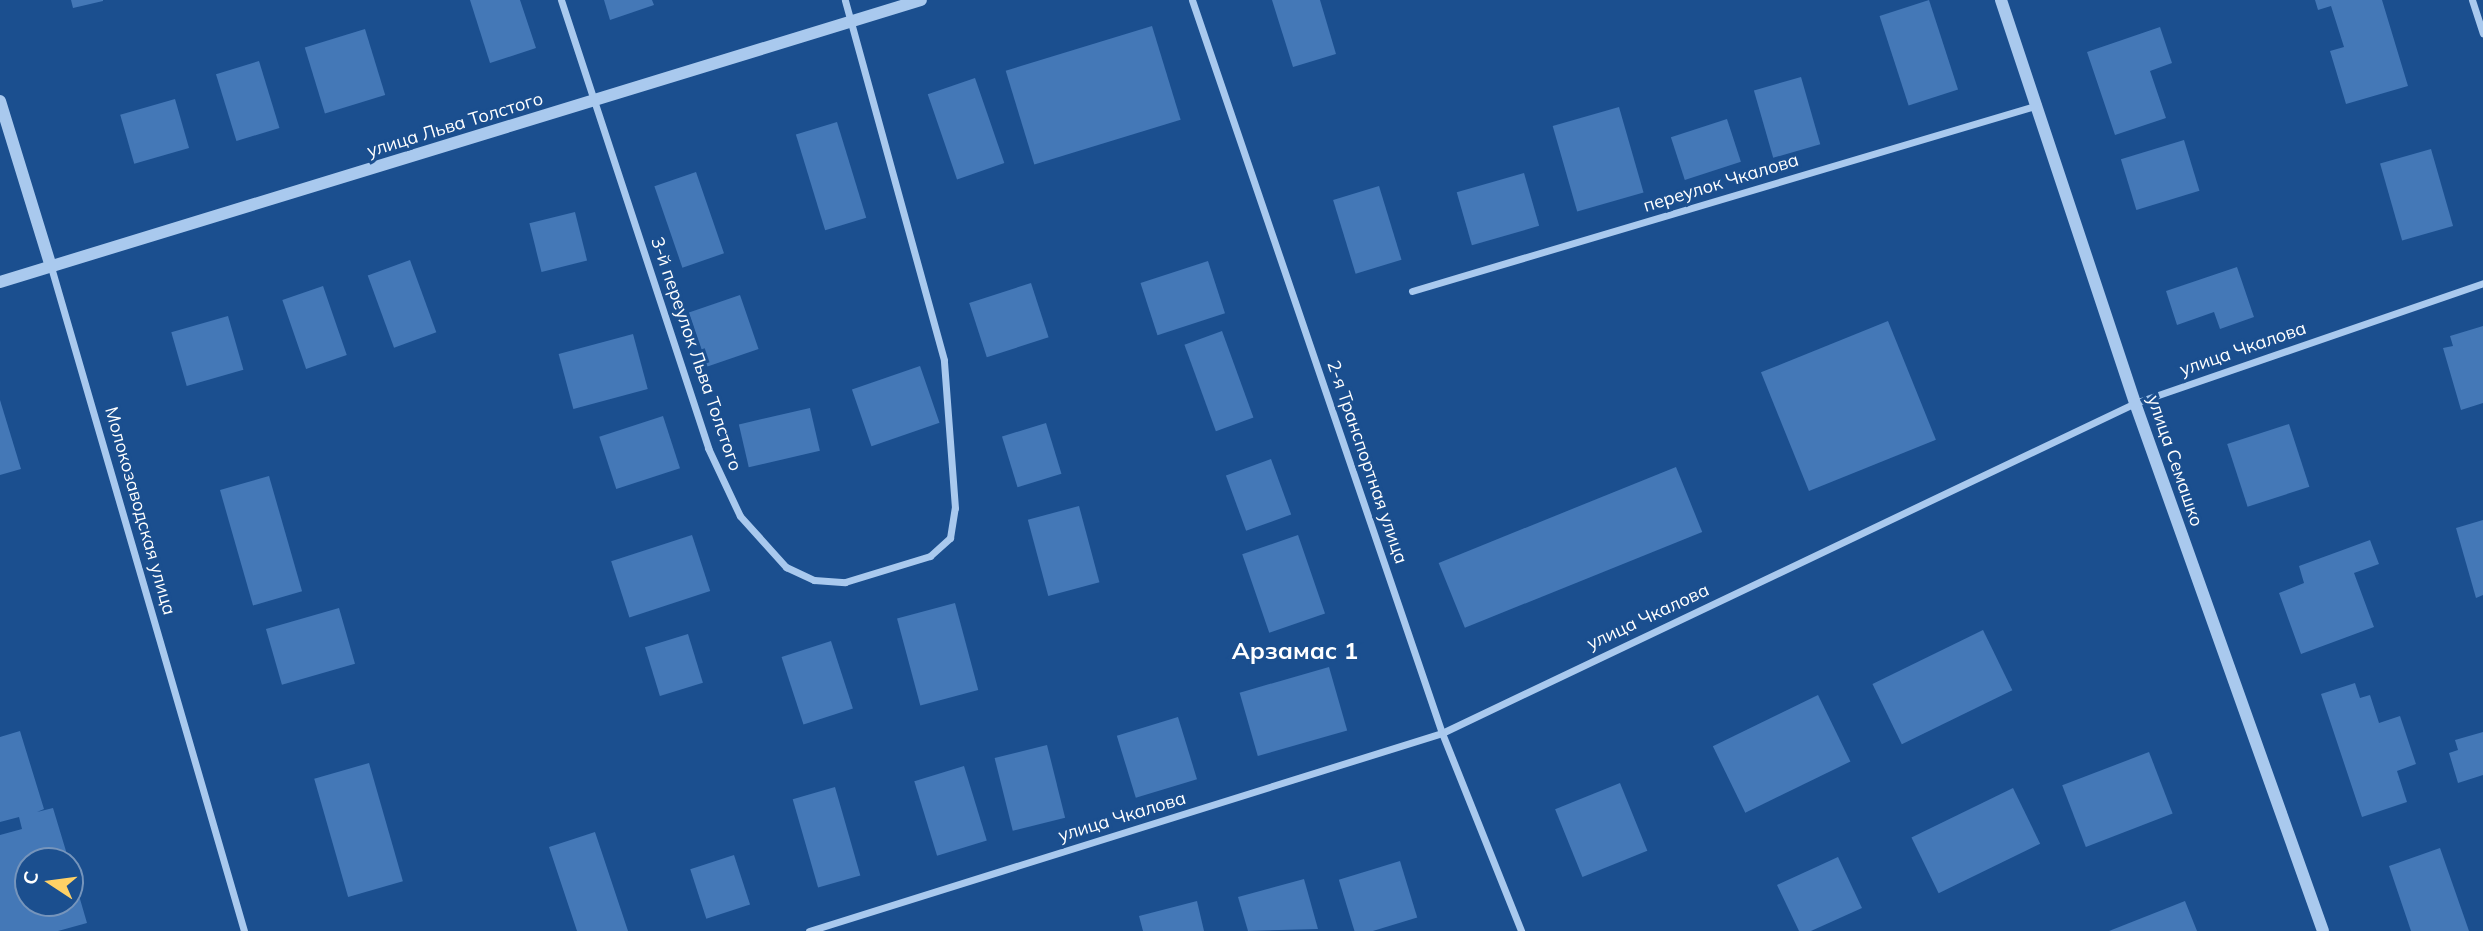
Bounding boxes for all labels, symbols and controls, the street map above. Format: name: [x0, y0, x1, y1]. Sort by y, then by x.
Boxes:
street label: улица Льва Толстого: [364, 88, 546, 162]
street label: переулок Чкалова: [1641, 149, 1801, 217]
street label: 3-й переулок Льва Толстого: [646, 234, 746, 474]
street label: улица Чкалова: [2177, 317, 2309, 381]
street label: 2-я Транспортная улица: [1322, 358, 1412, 566]
street label: улица Семашко: [2142, 393, 2208, 529]
street label: Молокозаводская улица: [100, 405, 180, 617]
street label: улица Чкалова: [1583, 579, 1713, 655]
district label: Арзамас 1: [1232, 637, 1358, 665]
street label: улица Чкалова: [1056, 787, 1188, 847]
north arrow: [14, 847, 84, 917]
text: С: [17, 869, 44, 887]

